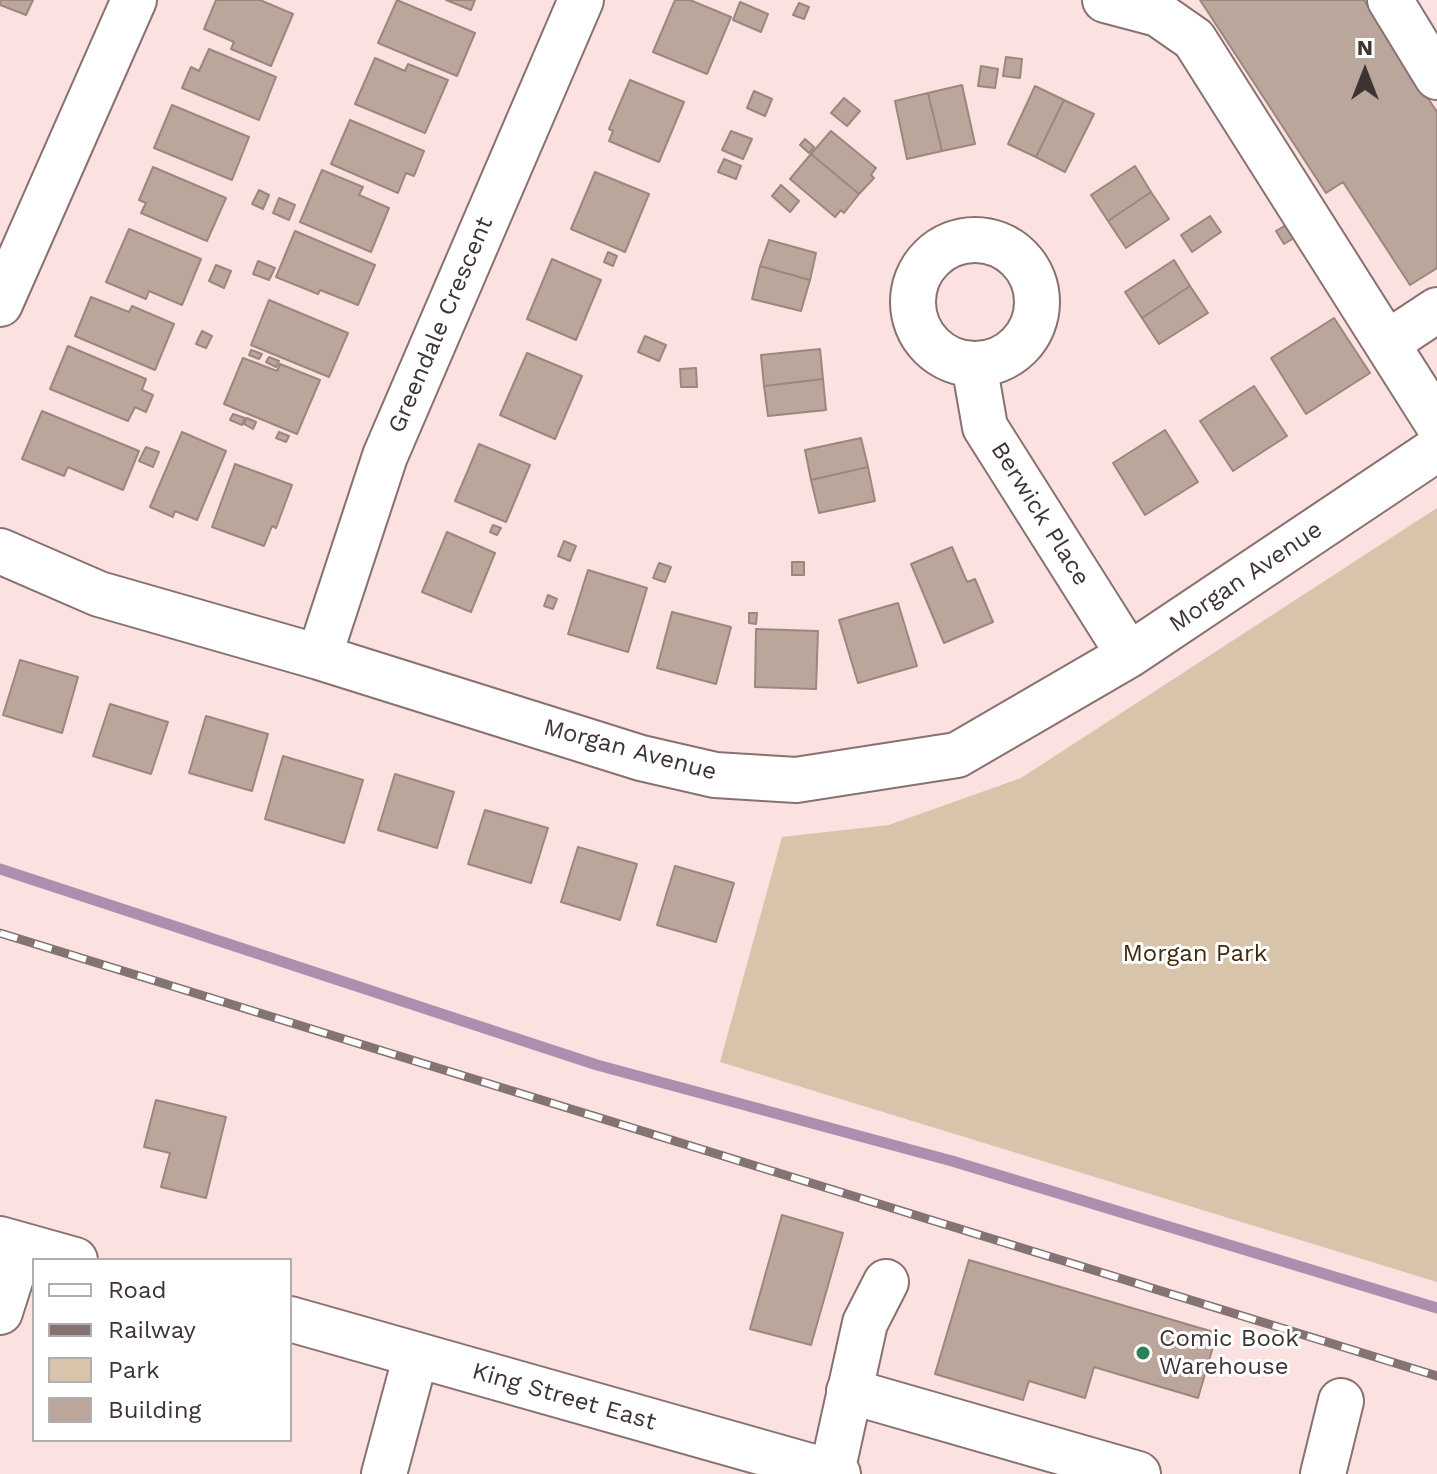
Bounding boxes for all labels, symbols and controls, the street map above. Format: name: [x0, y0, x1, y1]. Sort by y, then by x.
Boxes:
north arrow: [1325, 32, 1405, 112]
text: N: [1357, 35, 1373, 60]
street label: Greendale Crescent: [382, 213, 500, 437]
street label: Berwick Place: [984, 437, 1096, 591]
street label: Morgan Avenue: [1164, 515, 1328, 639]
street label: Morgan Avenue: [540, 713, 720, 787]
park label: Morgan Park: [1123, 940, 1267, 968]
legend: [32, 1258, 292, 1442]
text: Road: [108, 1276, 167, 1304]
text: Railway: [108, 1316, 196, 1344]
place label: Comic Book Warehouse: [1159, 1325, 1299, 1381]
marker: Comic Book Warehouse: [1134, 1344, 1152, 1362]
text: Park: [108, 1356, 160, 1384]
street label: King Street East: [469, 1357, 659, 1437]
text: Building: [108, 1396, 201, 1424]

